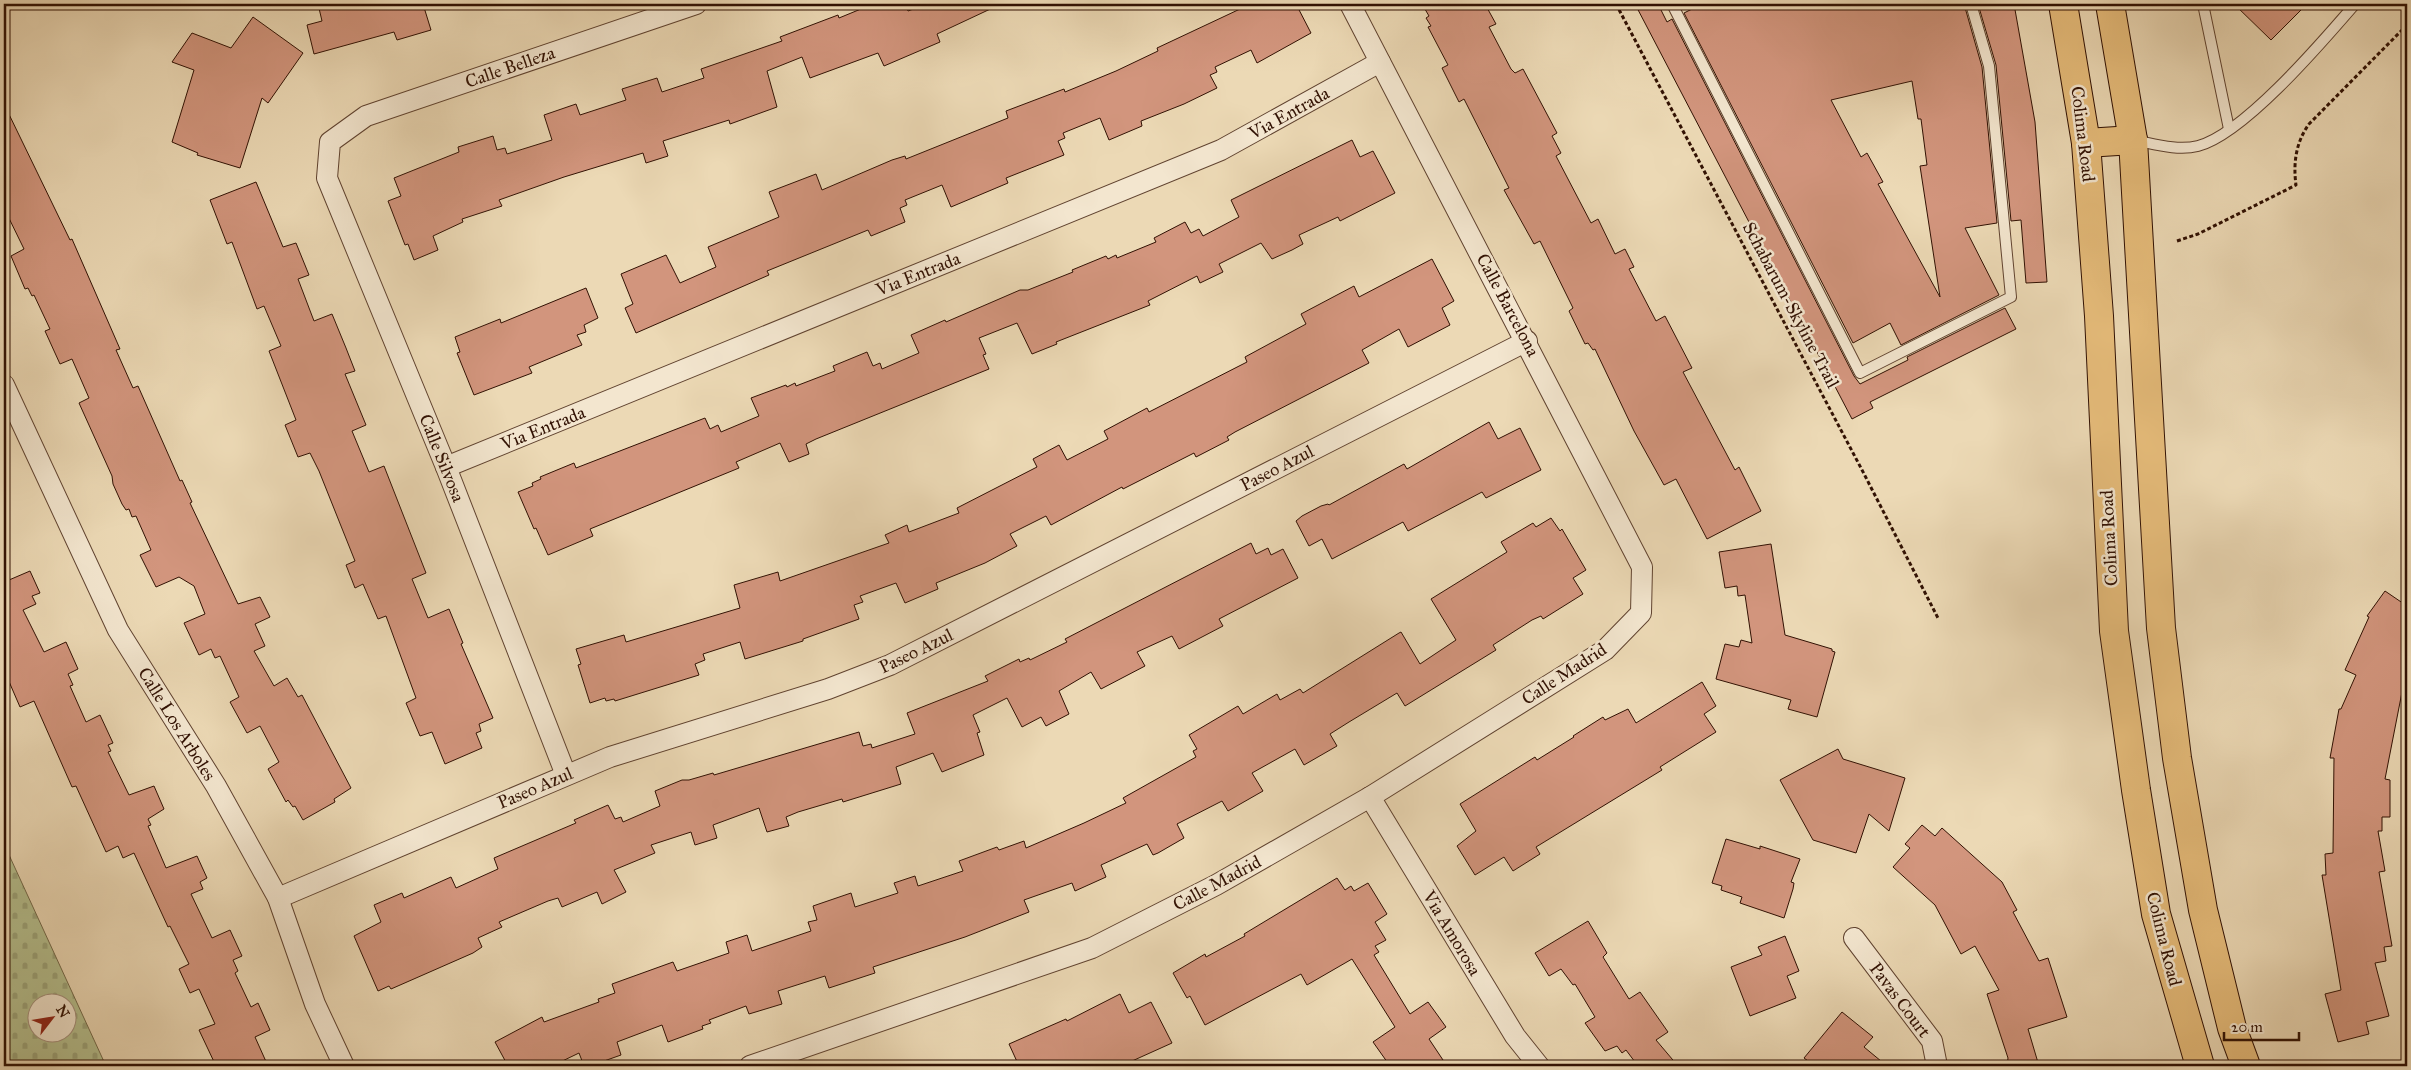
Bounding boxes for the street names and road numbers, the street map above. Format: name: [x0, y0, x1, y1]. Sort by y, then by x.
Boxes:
street label: Calle Belleza: [462, 41, 558, 93]
street label: Via Entrada: [1244, 82, 1334, 145]
street label: Colima Road: [2066, 85, 2100, 183]
street label: Schabarum-Skyline Trail: [1738, 218, 1844, 392]
street label: Via Entrada: [872, 247, 964, 301]
street label: Calle Barcelona: [1472, 250, 1545, 361]
street label: Via Entrada: [497, 401, 589, 455]
street label: Calle Silvosa: [414, 411, 470, 505]
street label: Paseo Azul: [1237, 440, 1318, 496]
street label: Colima Road: [2095, 489, 2123, 587]
street label: Paseo Azul: [875, 624, 957, 678]
street label: Calle Madrid: [1517, 638, 1611, 710]
street label: Calle Los Arboles: [133, 663, 221, 785]
street label: Paseo Azul: [494, 762, 576, 814]
street label: Calle Madrid: [1169, 851, 1265, 915]
street label: Via Amorosa: [1418, 886, 1486, 980]
street label: Colima Road: [2142, 890, 2186, 988]
street label: Pavas Court: [1865, 958, 1936, 1042]

